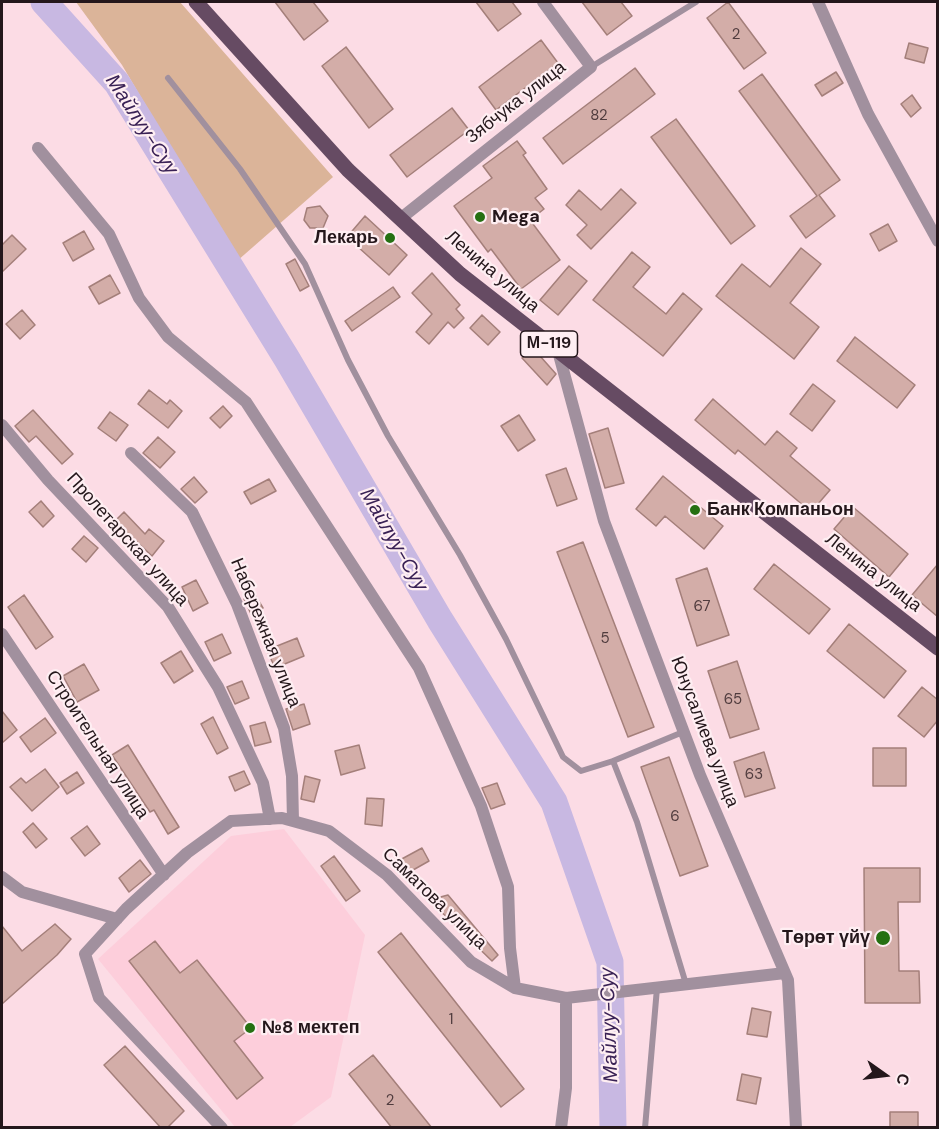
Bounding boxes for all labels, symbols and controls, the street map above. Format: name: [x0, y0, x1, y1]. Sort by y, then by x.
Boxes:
house number: 2: [732, 26, 740, 44]
street label: Зябчука улица: [462, 57, 570, 149]
water label: Майлуу-Суу: [100, 70, 182, 180]
house number: 82: [590, 107, 608, 125]
place label: Mega: [492, 206, 540, 228]
marker: Mega: [473, 210, 487, 224]
street label: Ленина улица: [441, 226, 543, 318]
place label: Лекарь: [314, 227, 378, 249]
marker: Лекарь: [383, 231, 397, 245]
road number: М-119: [520, 331, 578, 357]
street label: Пролетарская улица: [61, 469, 193, 611]
water label: Майлуу-Суу: [354, 484, 432, 596]
place label: Банк Компаньон: [707, 499, 854, 521]
marker: Банк Компаньон: [688, 503, 702, 517]
street label: Ленина улица: [821, 529, 925, 617]
street label: Набережная улица: [225, 555, 305, 711]
house number: 67: [693, 598, 711, 616]
house number: 5: [600, 630, 610, 648]
street label: Юнусалиева улица: [665, 653, 743, 811]
street label: Строительная улица: [41, 667, 153, 823]
house number: 65: [724, 691, 742, 709]
house number: 63: [745, 766, 763, 784]
house number: 6: [670, 808, 680, 826]
street label: Саматова улица: [377, 844, 491, 954]
place label: Төрөт үйү: [782, 927, 870, 949]
marker: Төрөт үйү: [874, 929, 892, 947]
water label: Майлуу-Суу: [596, 967, 624, 1083]
house number: 1: [449, 1011, 453, 1029]
place label: №8 мектеп: [262, 1017, 360, 1039]
marker: №8 мектеп: [243, 1021, 257, 1035]
north arrow: [855, 1045, 915, 1105]
text: С: [891, 1071, 915, 1088]
house number: 2: [386, 1092, 394, 1110]

